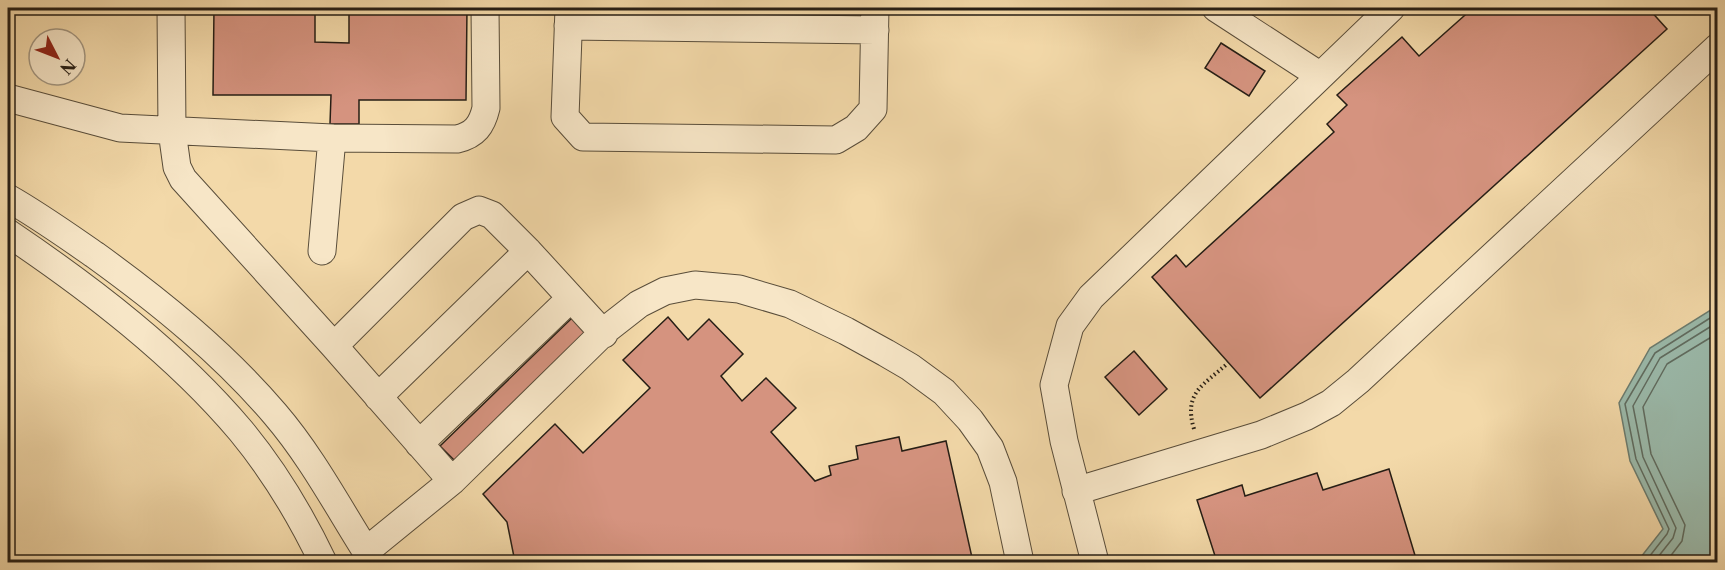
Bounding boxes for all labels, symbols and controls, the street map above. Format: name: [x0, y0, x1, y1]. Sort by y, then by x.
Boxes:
north arrow: [27, 27, 87, 87]
text: N: [56, 55, 80, 79]

